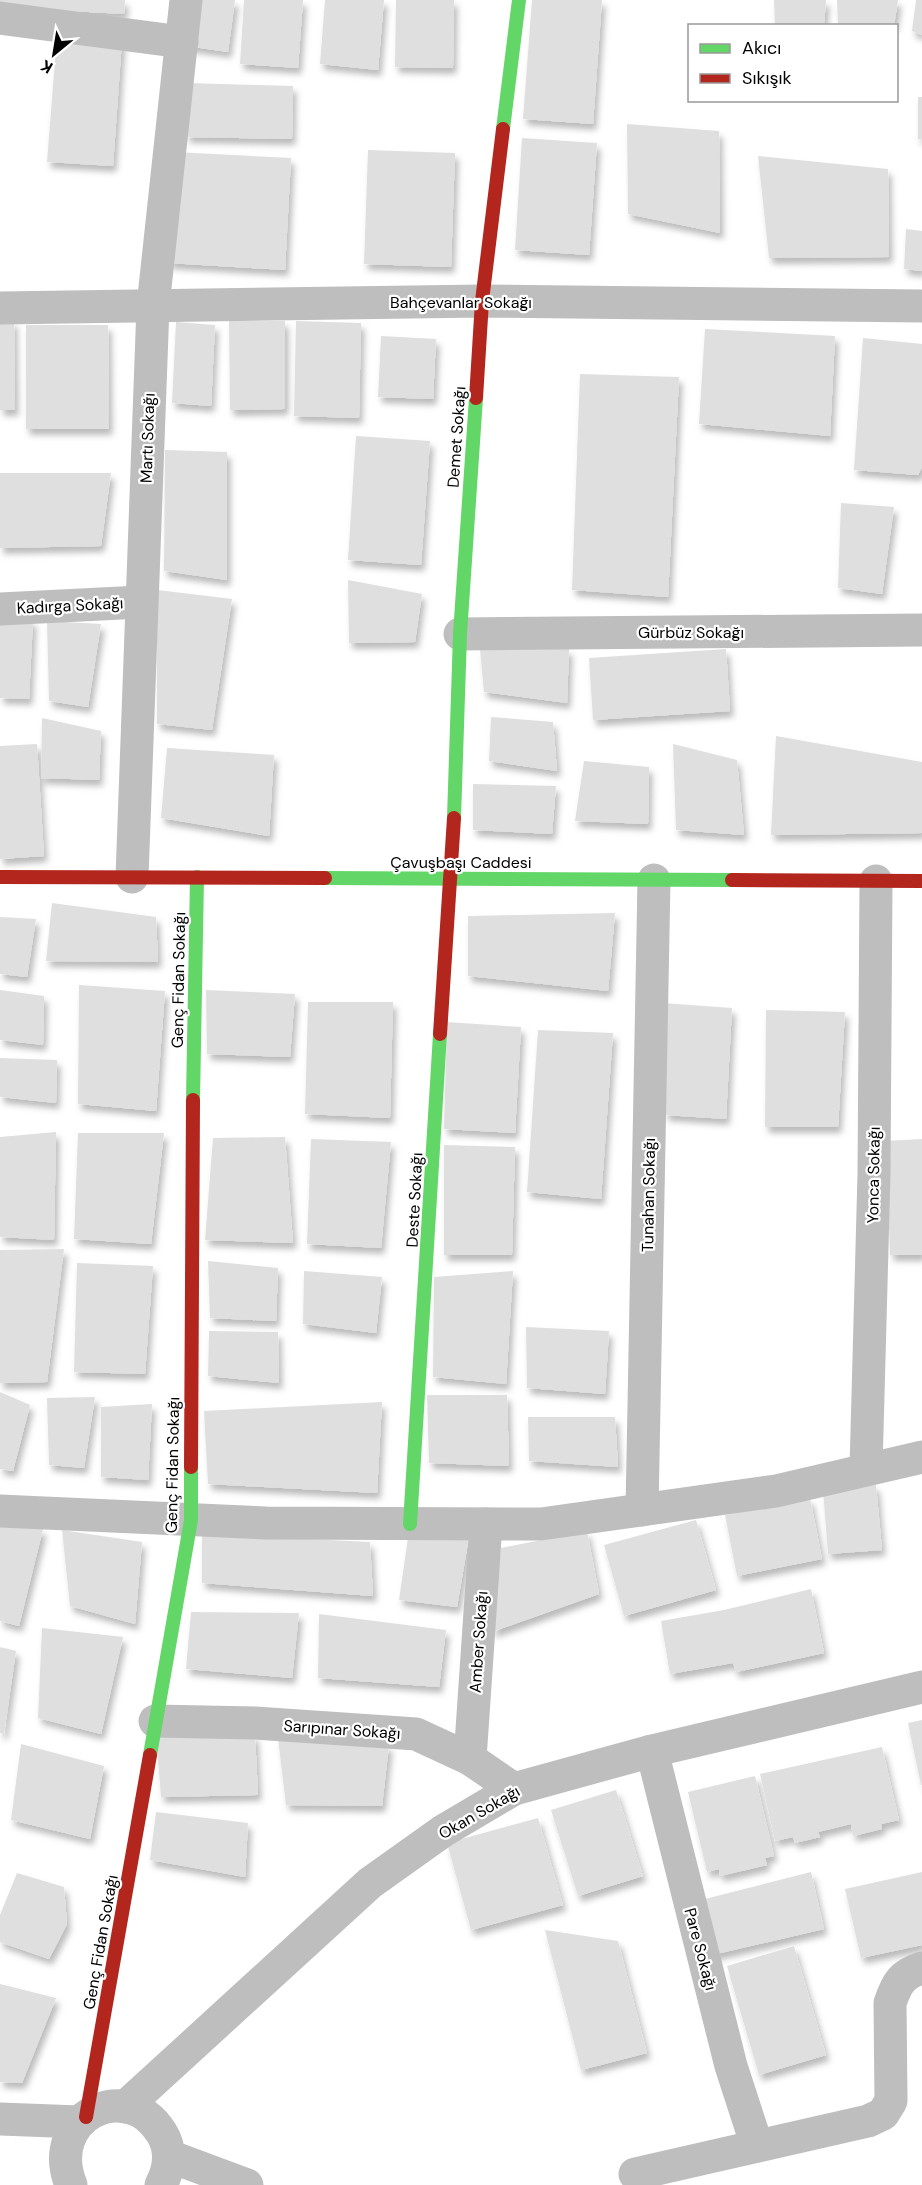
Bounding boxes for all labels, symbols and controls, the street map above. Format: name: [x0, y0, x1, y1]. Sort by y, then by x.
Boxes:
north arrow: [24, 24, 84, 84]
legend: [688, 24, 898, 102]
text: Akıcı: [742, 36, 781, 60]
text: K: [37, 55, 57, 78]
text: Sıkışık: [742, 66, 792, 90]
street label: Bahçevanlar Sokağı: [390, 292, 532, 313]
street label: Demet Sokağı: [442, 386, 471, 488]
street label: Martı Sokağı: [135, 393, 160, 483]
street label: Kadırga Sokağı: [16, 592, 124, 619]
street label: Gürbüz Sokağı: [638, 622, 744, 643]
street label: Çavuşbaşı Caddesi: [390, 852, 532, 873]
street label: Genç Fidan Sokağı: [167, 912, 190, 1048]
street label: Yonca Sokağı: [862, 1127, 885, 1224]
street label: Tunahan Sokağı: [637, 1138, 660, 1252]
street label: Deste Sokağı: [402, 1152, 427, 1248]
street label: Genç Fidan Sokağı: [161, 1397, 184, 1533]
street label: Amber Sokağı: [464, 1590, 493, 1694]
street label: Sarıpınar Sokağı: [283, 1715, 401, 1744]
street label: Okan Sokağı: [435, 1781, 524, 1844]
street label: Genç Fidan Sokağı: [78, 1873, 123, 2011]
street label: Pare Sokağı: [679, 1906, 722, 1993]

